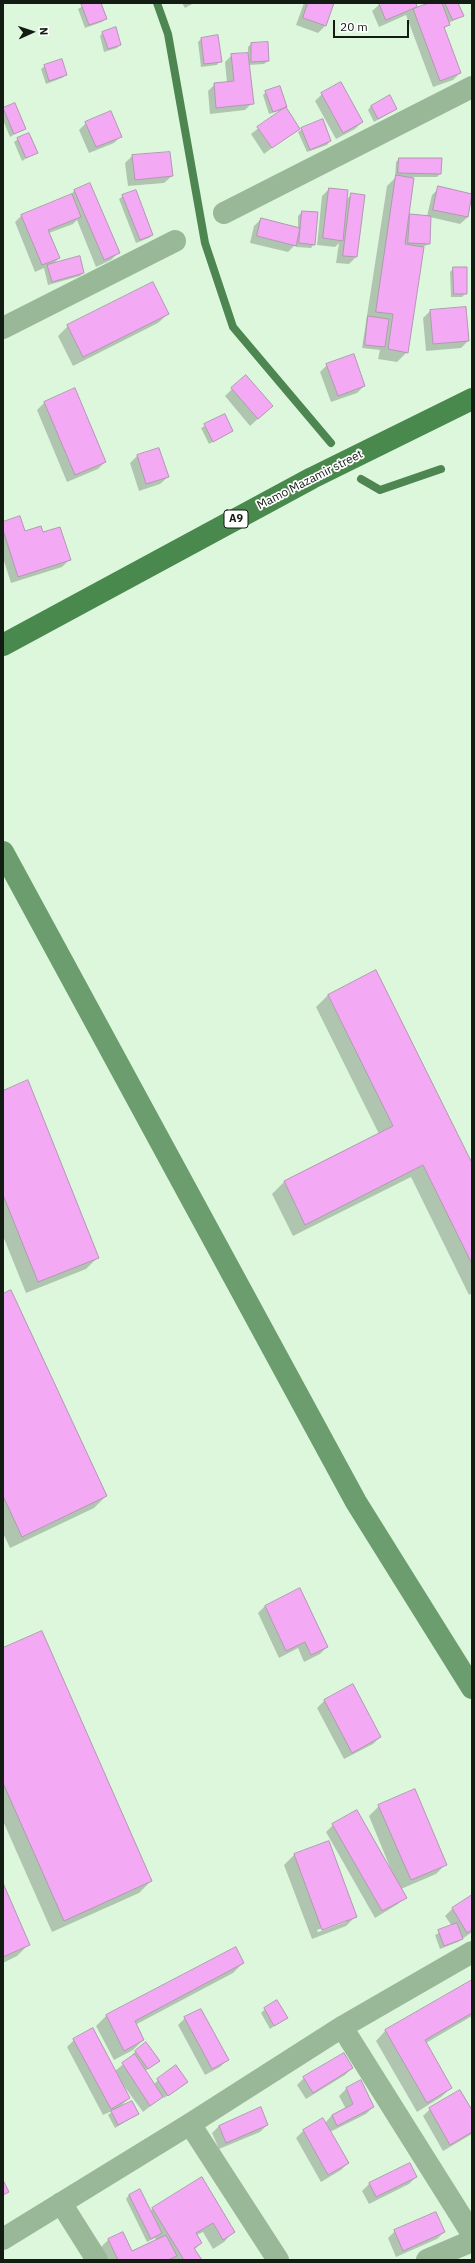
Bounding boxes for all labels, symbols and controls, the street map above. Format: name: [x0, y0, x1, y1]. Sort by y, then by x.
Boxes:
north arrow: [12, 12, 52, 52]
scale bar: [335, 12, 411, 38]
text: 20 m: [340, 19, 368, 34]
text: N: [37, 27, 51, 36]
street label: Mamo Mazamir street: [255, 447, 365, 513]
road number: A9: [224, 510, 248, 528]

